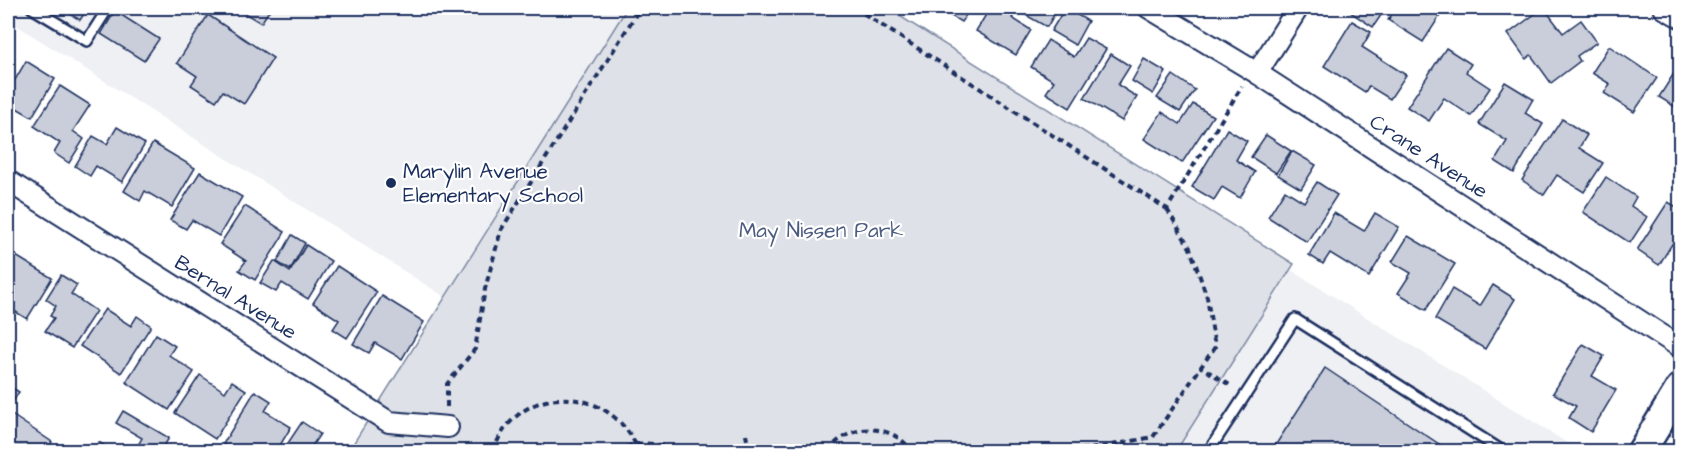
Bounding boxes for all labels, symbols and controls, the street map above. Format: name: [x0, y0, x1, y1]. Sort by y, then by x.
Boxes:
street label: Crane Avenue: [1364, 107, 1494, 206]
place label: Marylin Avenue Elementary School: [403, 157, 583, 212]
marker: Marylin Avenue Elementary School: [384, 176, 398, 190]
park label: May Nissen Park: [739, 216, 903, 247]
street label: Bernal Avenue: [169, 248, 302, 347]

